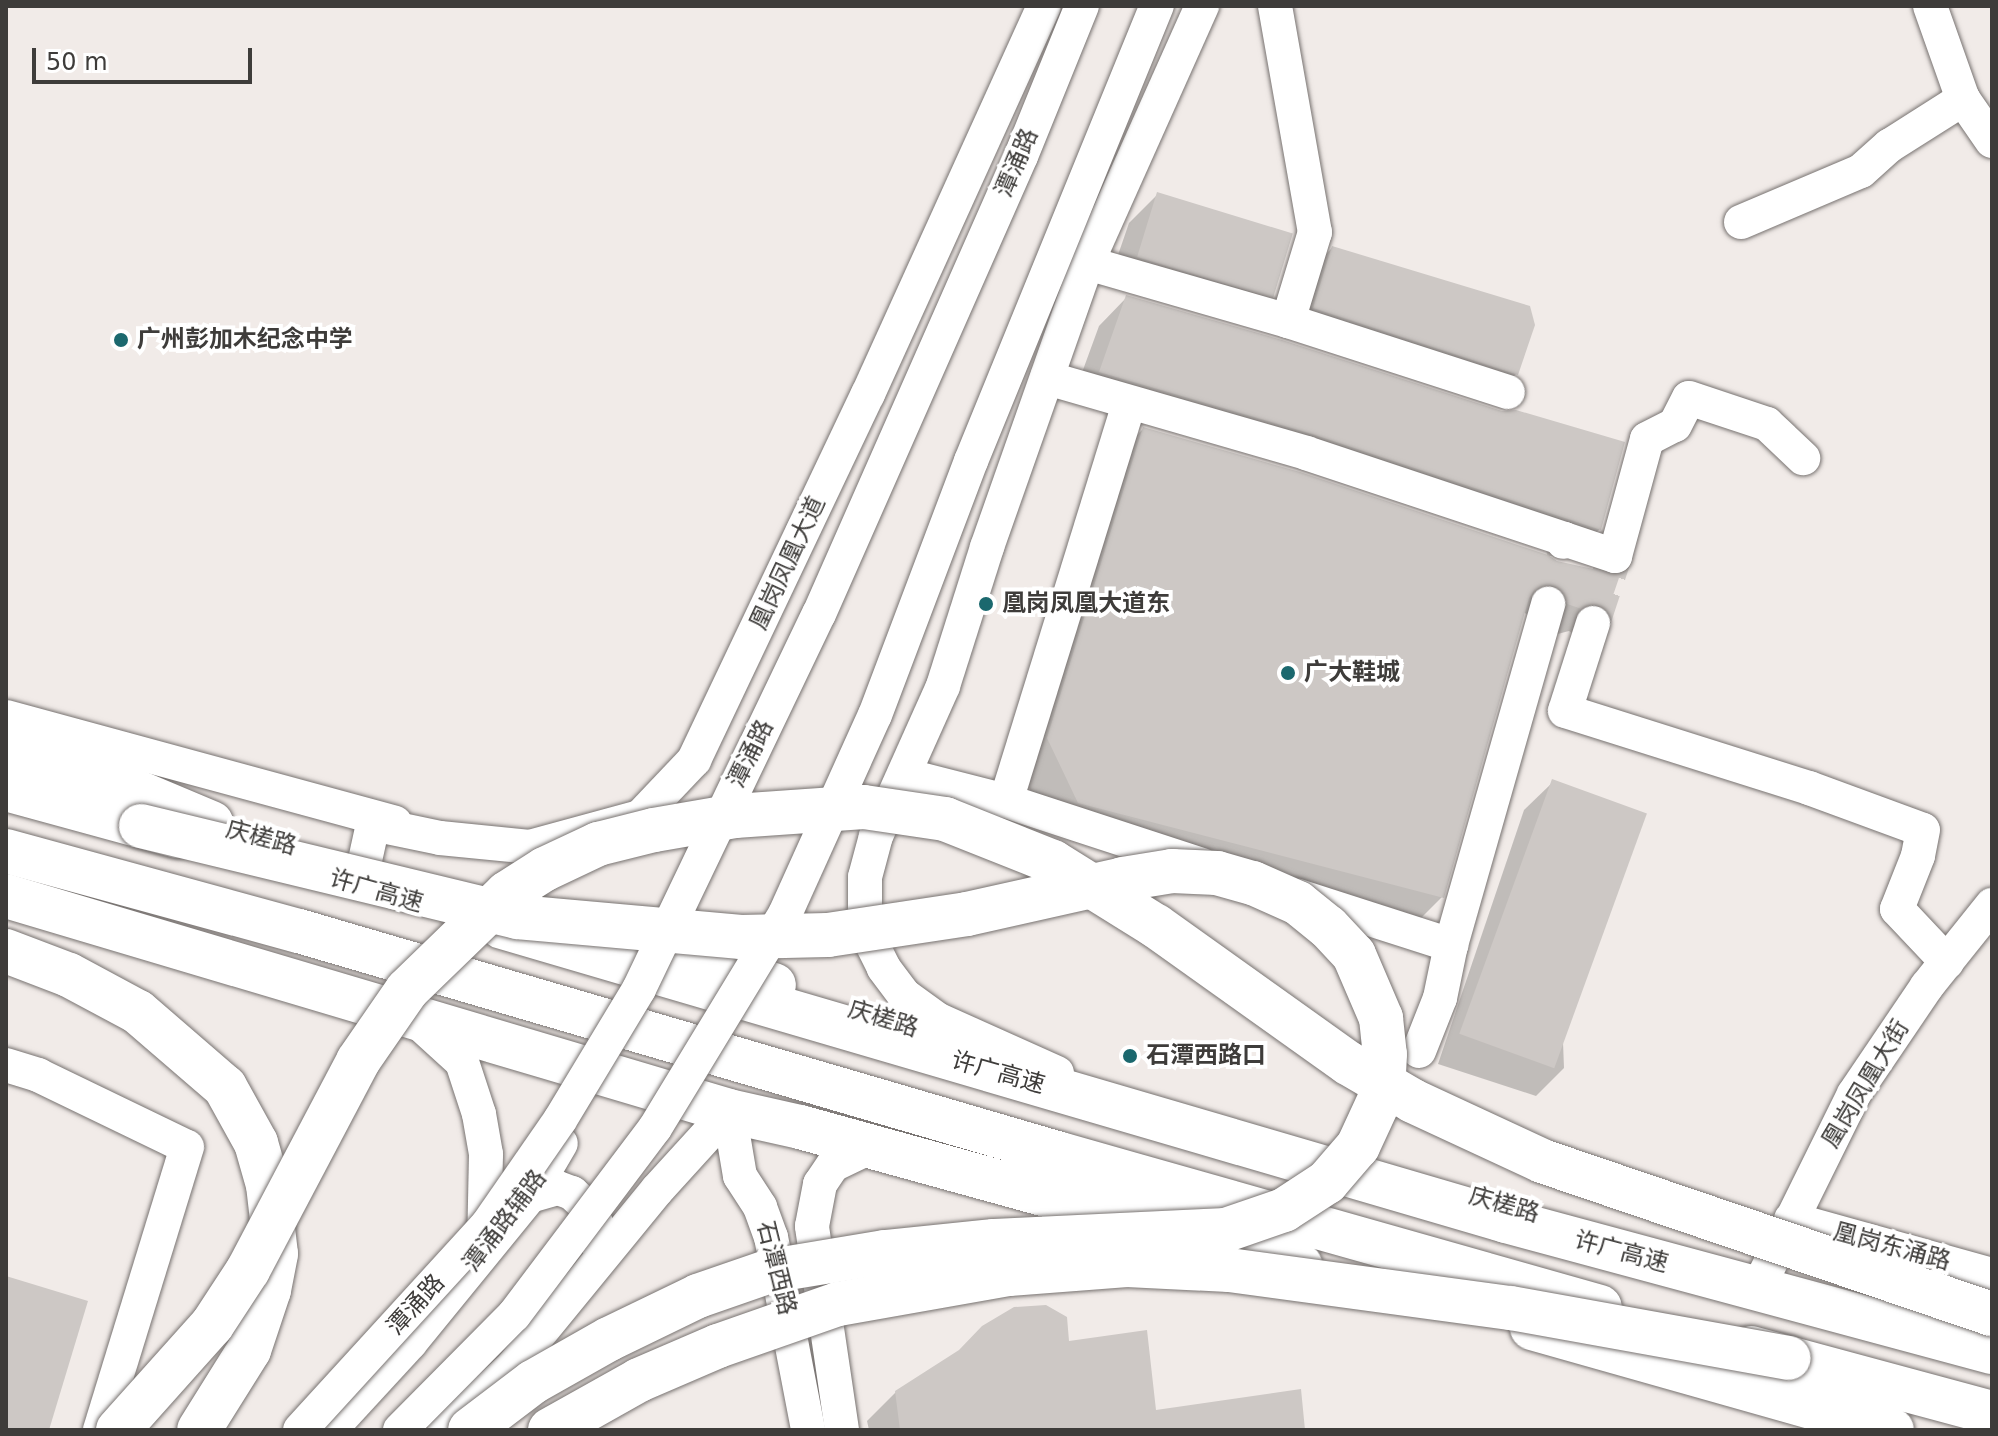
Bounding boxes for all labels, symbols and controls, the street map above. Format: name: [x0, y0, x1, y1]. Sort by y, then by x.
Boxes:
scale bar: [36, 32, 256, 82]
text: 50 m: [46, 48, 108, 76]
street label: 潭涌路: [990, 124, 1044, 202]
place label: 广州彭加木纪念中学: [137, 326, 353, 354]
marker: 广州彭加木纪念中学: [112, 331, 130, 349]
street label: 凰岗凤凰大道: [745, 492, 831, 634]
place label: 凰岗凤凰大道东: [1002, 590, 1170, 618]
marker: 凰岗凤凰大道东: [977, 595, 995, 613]
place label: 广大鞋城: [1304, 659, 1400, 687]
marker: 广大鞋城: [1279, 664, 1297, 682]
street label: 潭涌路: [722, 715, 780, 793]
street label: 庆槎路: [222, 815, 300, 861]
street label: 许广高速: [326, 864, 426, 918]
street label: 庆槎路: [844, 995, 922, 1043]
street label: 凰岗凤凰大街: [1817, 1015, 1915, 1153]
place label: 石潭西路口: [1146, 1042, 1266, 1070]
street label: 许广高速: [948, 1046, 1048, 1100]
marker: 石潭西路口: [1121, 1047, 1139, 1065]
street label: 潭涌路辅路: [457, 1164, 553, 1278]
street label: 庆槎路: [1465, 1181, 1543, 1229]
street label: 石潭西路: [750, 1218, 802, 1318]
street label: 凰岗东涌路: [1830, 1218, 1954, 1276]
street label: 许广高速: [1571, 1226, 1671, 1278]
street label: 潭涌路: [381, 1269, 451, 1341]

